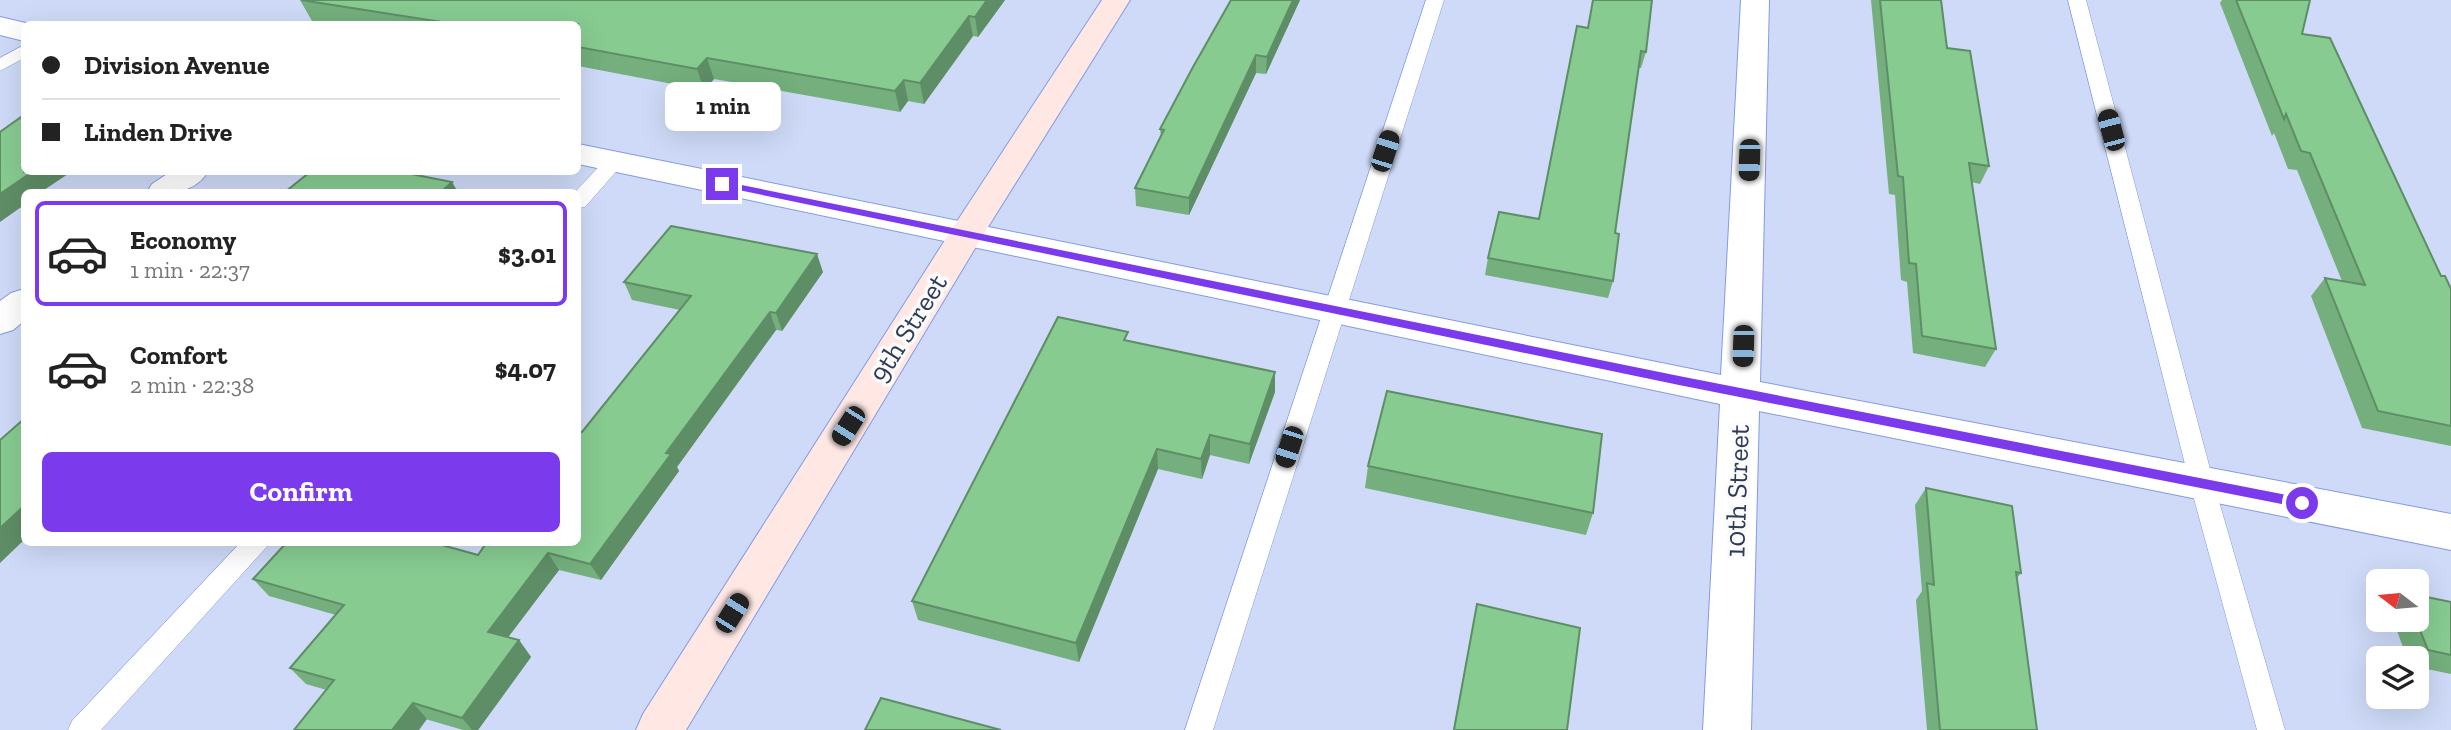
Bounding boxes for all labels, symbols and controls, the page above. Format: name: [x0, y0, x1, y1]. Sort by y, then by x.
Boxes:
text: Division Avenue: [84, 49, 269, 81]
callout: 1 min: [664, 82, 780, 132]
text: 1 min: [696, 92, 750, 120]
car: [2096, 107, 2127, 153]
text: Linden Drive: [84, 116, 232, 148]
car: [1369, 128, 1402, 174]
car: [1738, 139, 1761, 181]
route end: [706, 168, 738, 200]
icon: car: [46, 222, 109, 285]
text: Economy: [130, 224, 236, 256]
text: $3.01: [498, 238, 556, 270]
text: 1 min · 22:37: [130, 256, 250, 284]
street label: 9th Street: [862, 268, 954, 388]
car: [1732, 325, 1755, 367]
icon: car: [46, 337, 109, 400]
text: Comfort: [130, 339, 227, 371]
text: $4.07: [495, 353, 556, 385]
text: 2 min · 22:38: [130, 371, 254, 399]
car: [828, 403, 869, 449]
street label: 10th Street: [1718, 423, 1756, 558]
car: [1273, 424, 1306, 470]
button: Confirm: [42, 452, 560, 532]
route start: [2286, 487, 2318, 519]
north arrow: [2366, 569, 2429, 632]
map controls: [2366, 569, 2429, 709]
car: [712, 590, 753, 636]
button: layers: [2366, 646, 2429, 709]

